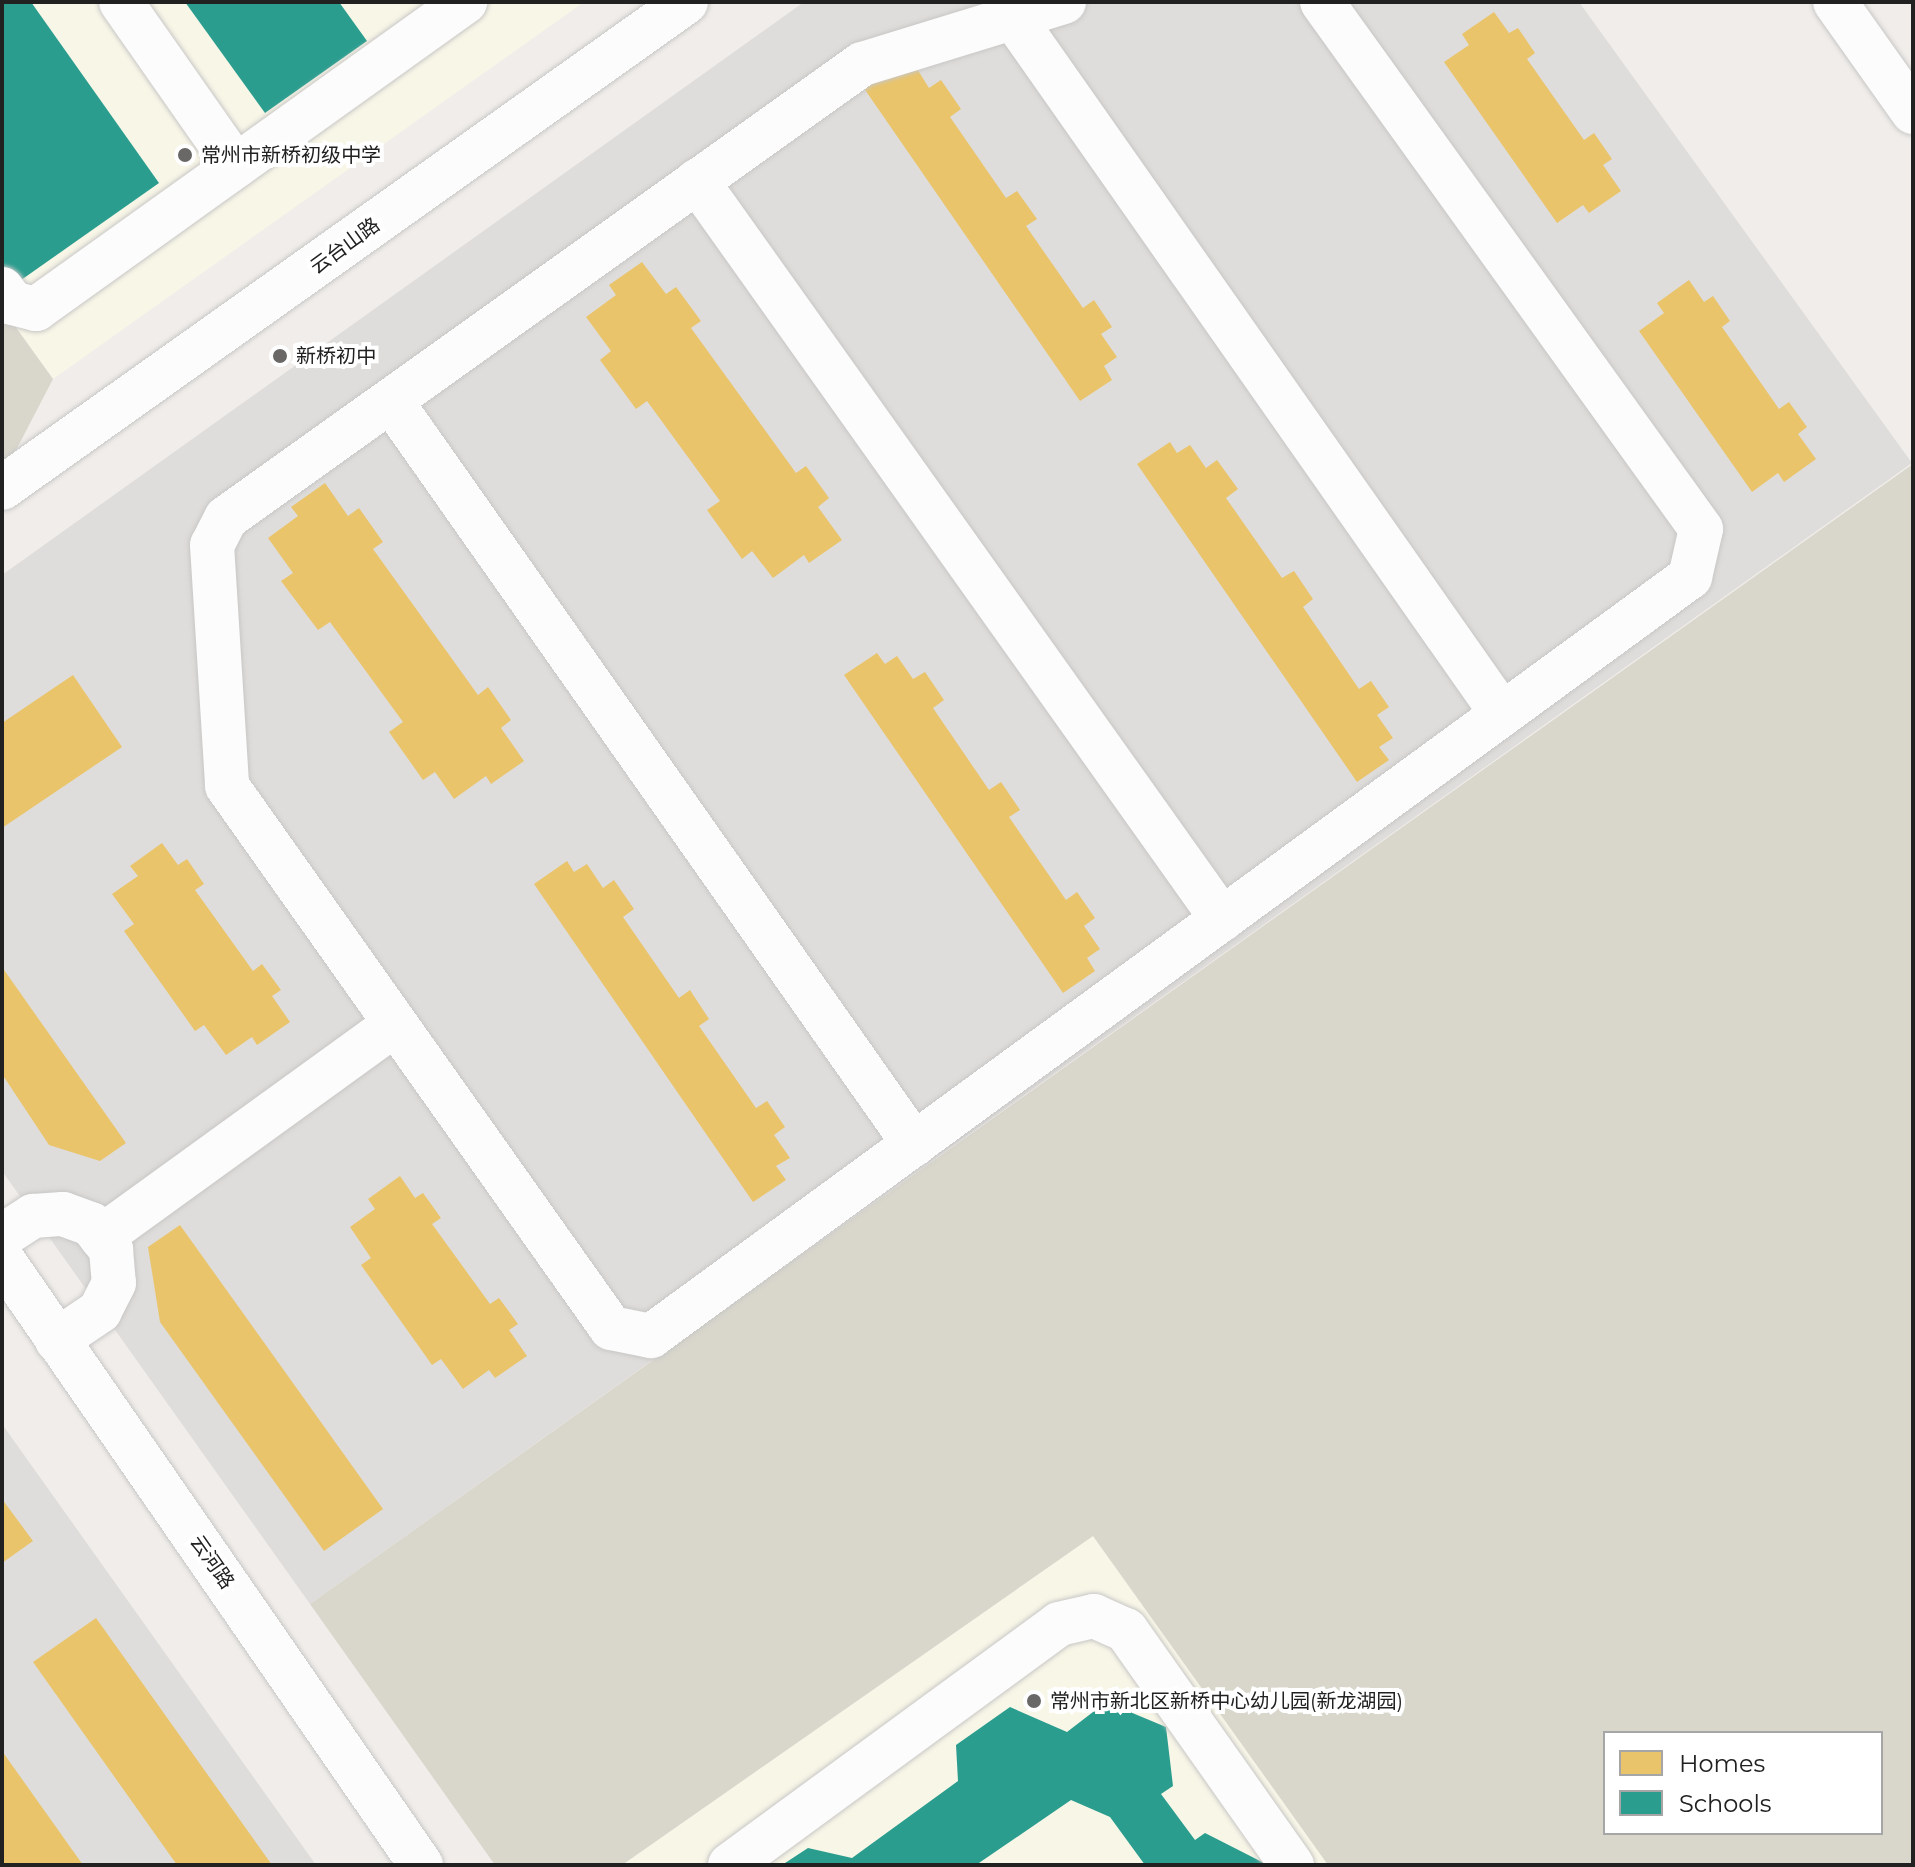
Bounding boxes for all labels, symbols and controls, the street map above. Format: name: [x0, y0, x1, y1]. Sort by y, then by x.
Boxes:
place label: 常州市新桥初级中学: [201, 143, 381, 167]
marker: 常州市新桥初级中学: [176, 146, 194, 164]
street label: 云台山路: [306, 213, 384, 279]
place label: 新桥初中: [296, 344, 376, 368]
marker: 新桥初中: [271, 347, 289, 365]
street label: 云河路: [185, 1531, 239, 1593]
place label: 常州市新北区新桥中心幼儿园(新龙湖园): [1050, 1689, 1403, 1713]
marker: 常州市新北区新桥中心幼儿园(新龙湖园): [1025, 1692, 1043, 1710]
legend: [1603, 1731, 1883, 1835]
text: Homes: [1679, 1749, 1765, 1778]
text: Schools: [1679, 1789, 1772, 1818]

